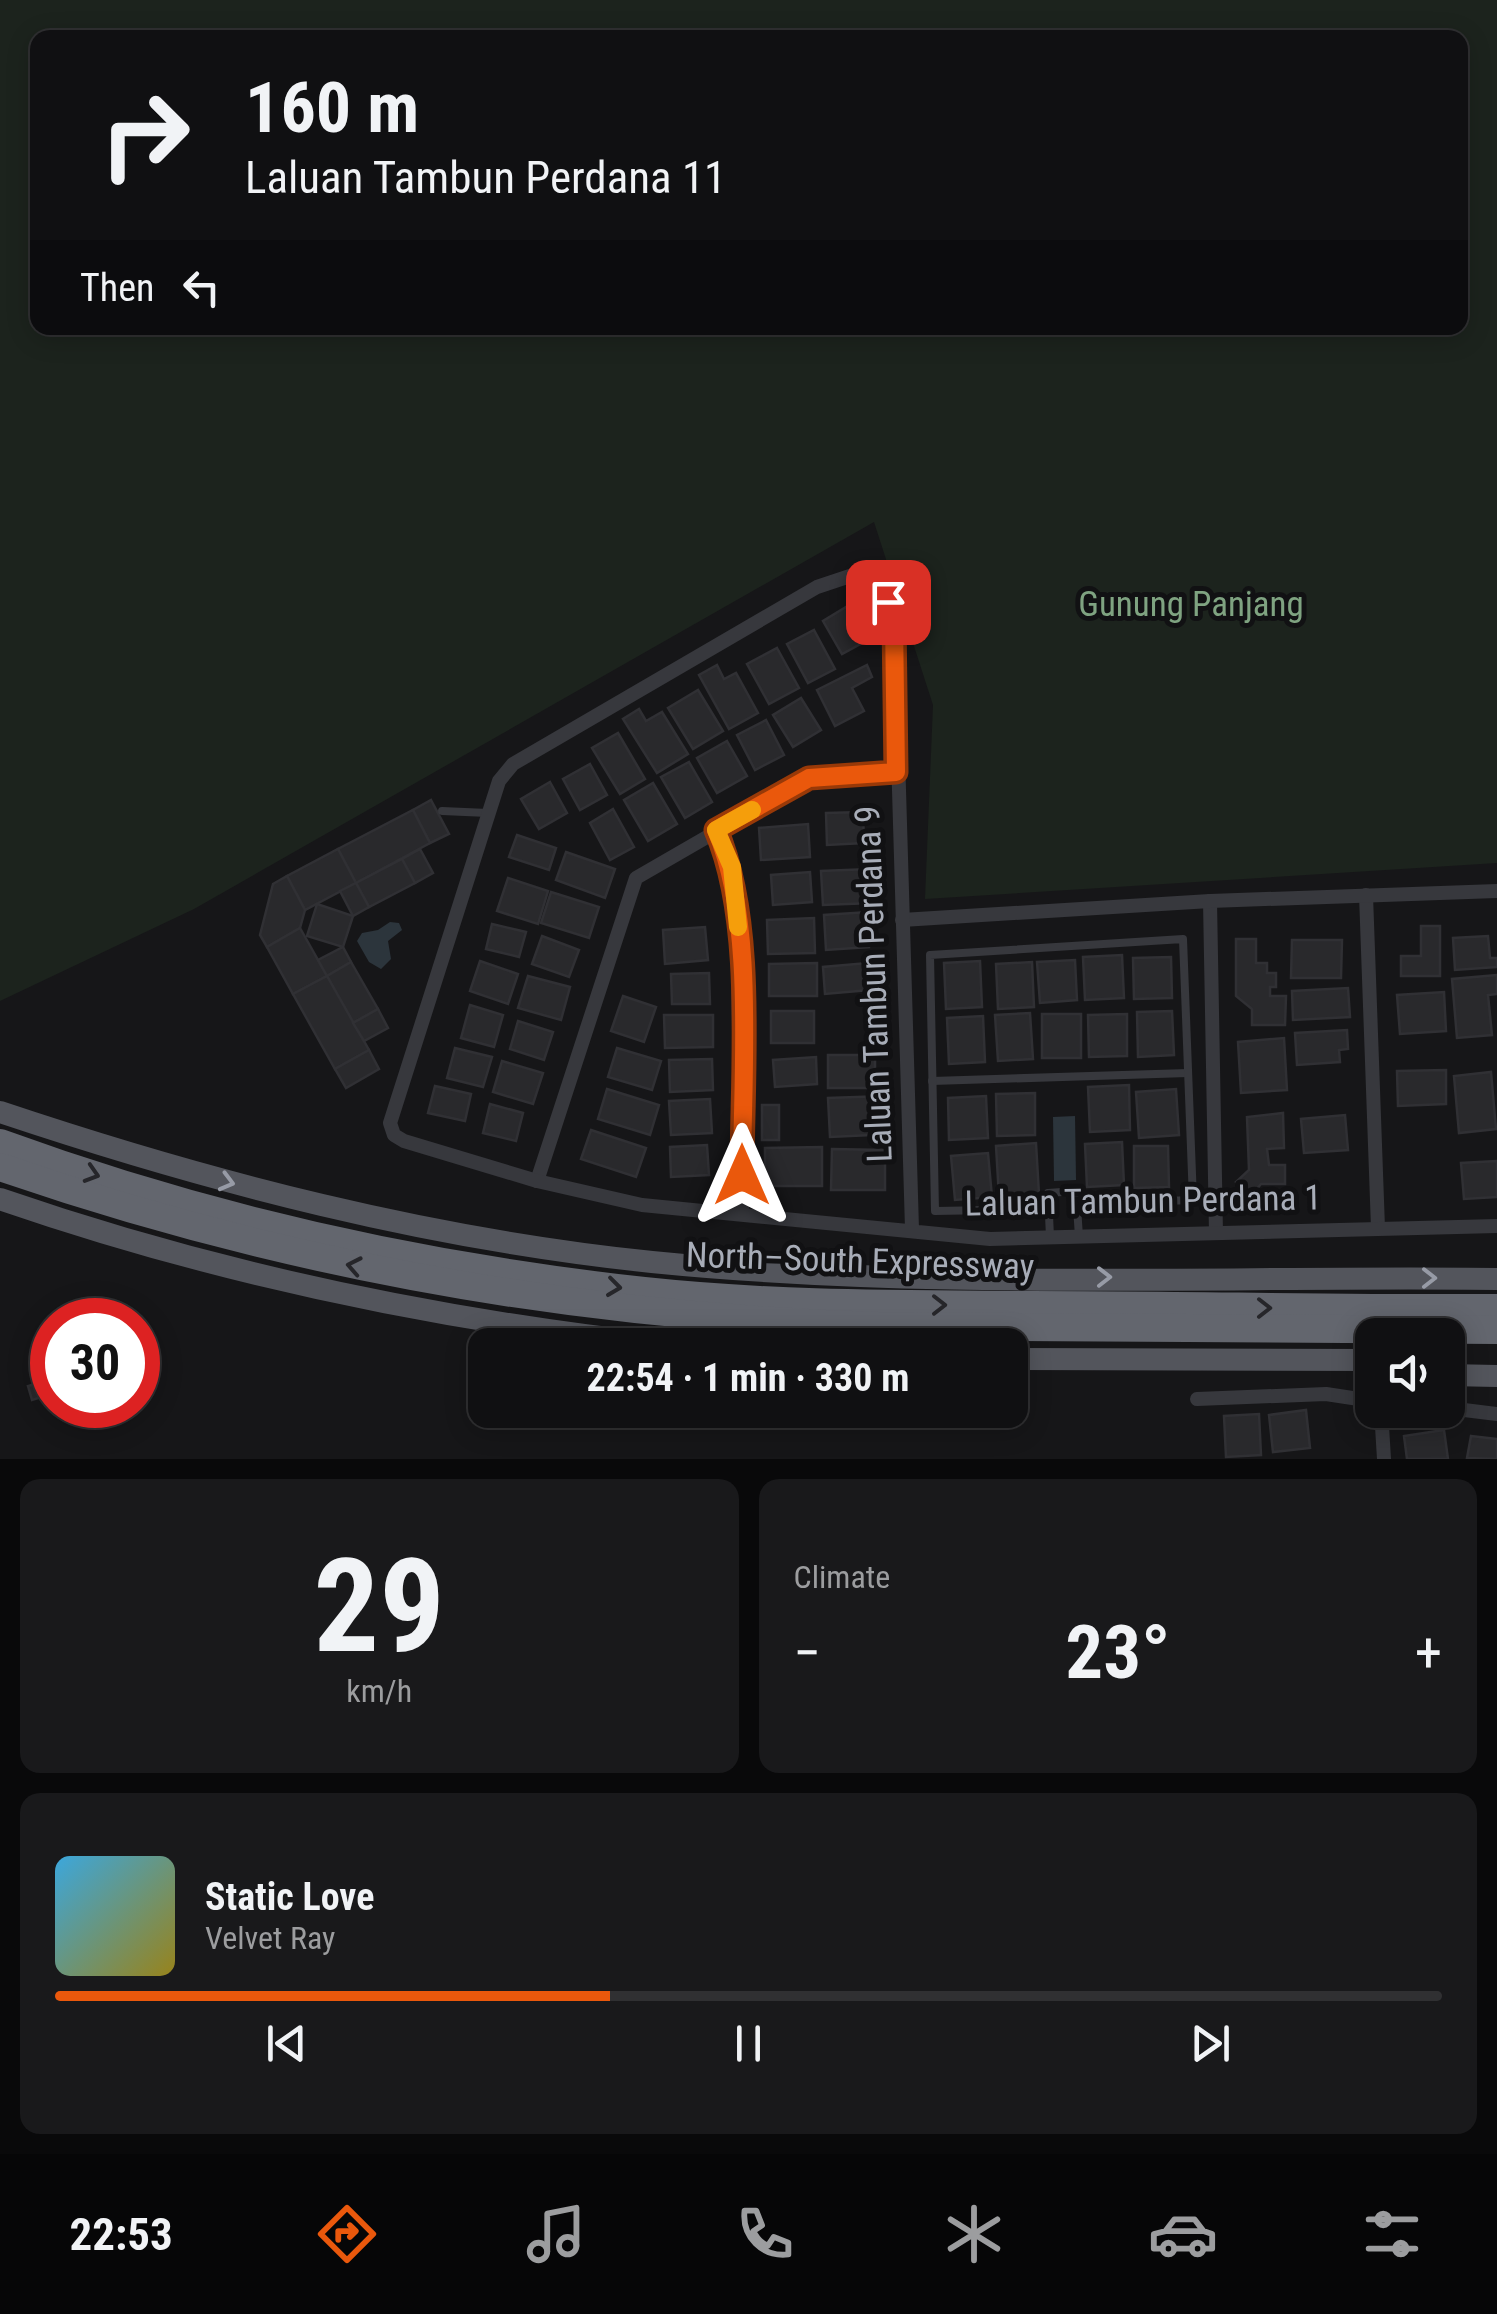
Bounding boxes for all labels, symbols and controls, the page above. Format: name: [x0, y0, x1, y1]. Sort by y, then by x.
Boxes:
text: 160 m: [245, 67, 419, 149]
icon: right: [80, 70, 210, 200]
text: Laluan Tambun Perdana 11: [245, 151, 726, 204]
icon: left: [174, 260, 229, 315]
text: Then: [80, 266, 154, 310]
pin: [846, 560, 931, 645]
icon: arrive: [861, 575, 916, 630]
park label: Gunung Panjang: [1078, 584, 1304, 625]
street label: Laluan Tambun Perdana 9: [847, 805, 901, 1163]
position arrow: [690, 1123, 794, 1227]
one-way arrow: [83, 1162, 100, 1183]
one-way arrow: [218, 1170, 235, 1191]
street label: Laluan Tambun Perdana 1: [964, 1177, 1322, 1225]
street label: North–South Expressway: [685, 1234, 1035, 1288]
one-way arrow: [346, 1257, 363, 1278]
one-way arrow: [1096, 1266, 1112, 1288]
one-way arrow: [1422, 1267, 1437, 1289]
one-way arrow: [607, 1276, 623, 1297]
one-way arrow: [932, 1294, 947, 1316]
one-way arrow: [1256, 1297, 1272, 1319]
speed limit sign: 30: [30, 1298, 160, 1428]
map controls: [1355, 1318, 1465, 1428]
button: sound: [1355, 1318, 1465, 1428]
text: 22:54 · 1 min · 330 m: [587, 1356, 909, 1400]
text: 29: [314, 1530, 445, 1683]
text: Climate: [794, 1558, 890, 1596]
text: 23°: [1065, 1608, 1170, 1696]
text: −: [794, 1621, 821, 1685]
text: +: [1415, 1621, 1442, 1685]
text: km/h: [346, 1672, 412, 1710]
text: Static Love: [205, 1875, 374, 1919]
text: Velvet Ray: [205, 1919, 335, 1957]
icon: previous: [259, 2016, 314, 2071]
icon: pause: [721, 2016, 776, 2071]
icon: next: [1183, 2016, 1238, 2071]
icon: directions: [312, 2199, 382, 2269]
icon: music: [521, 2199, 591, 2269]
icon: phone: [730, 2199, 800, 2269]
icon: climate: [939, 2199, 1009, 2269]
icon: car: [1148, 2199, 1218, 2269]
icon: filters: [1357, 2199, 1427, 2269]
text: 22:53: [70, 2208, 173, 2261]

